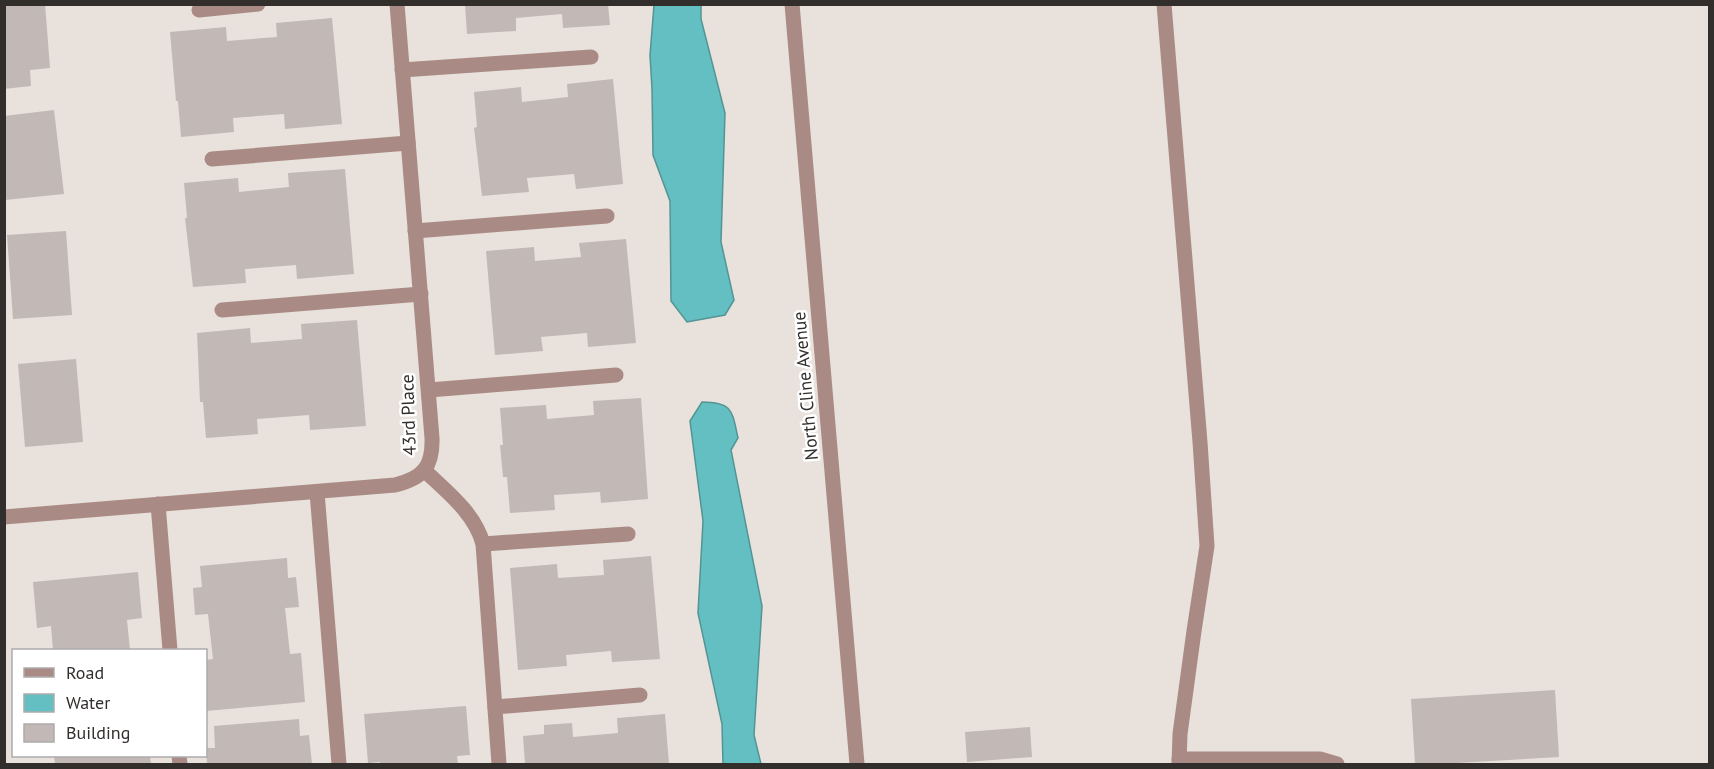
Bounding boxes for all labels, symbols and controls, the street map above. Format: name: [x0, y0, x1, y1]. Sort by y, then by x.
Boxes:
street label: North Cline Avenue: [787, 311, 823, 461]
street label: 43rd Place: [395, 374, 421, 456]
legend: [12, 649, 207, 757]
text: Road: [66, 661, 104, 684]
text: Water: [66, 691, 110, 714]
text: Building: [66, 721, 130, 744]

